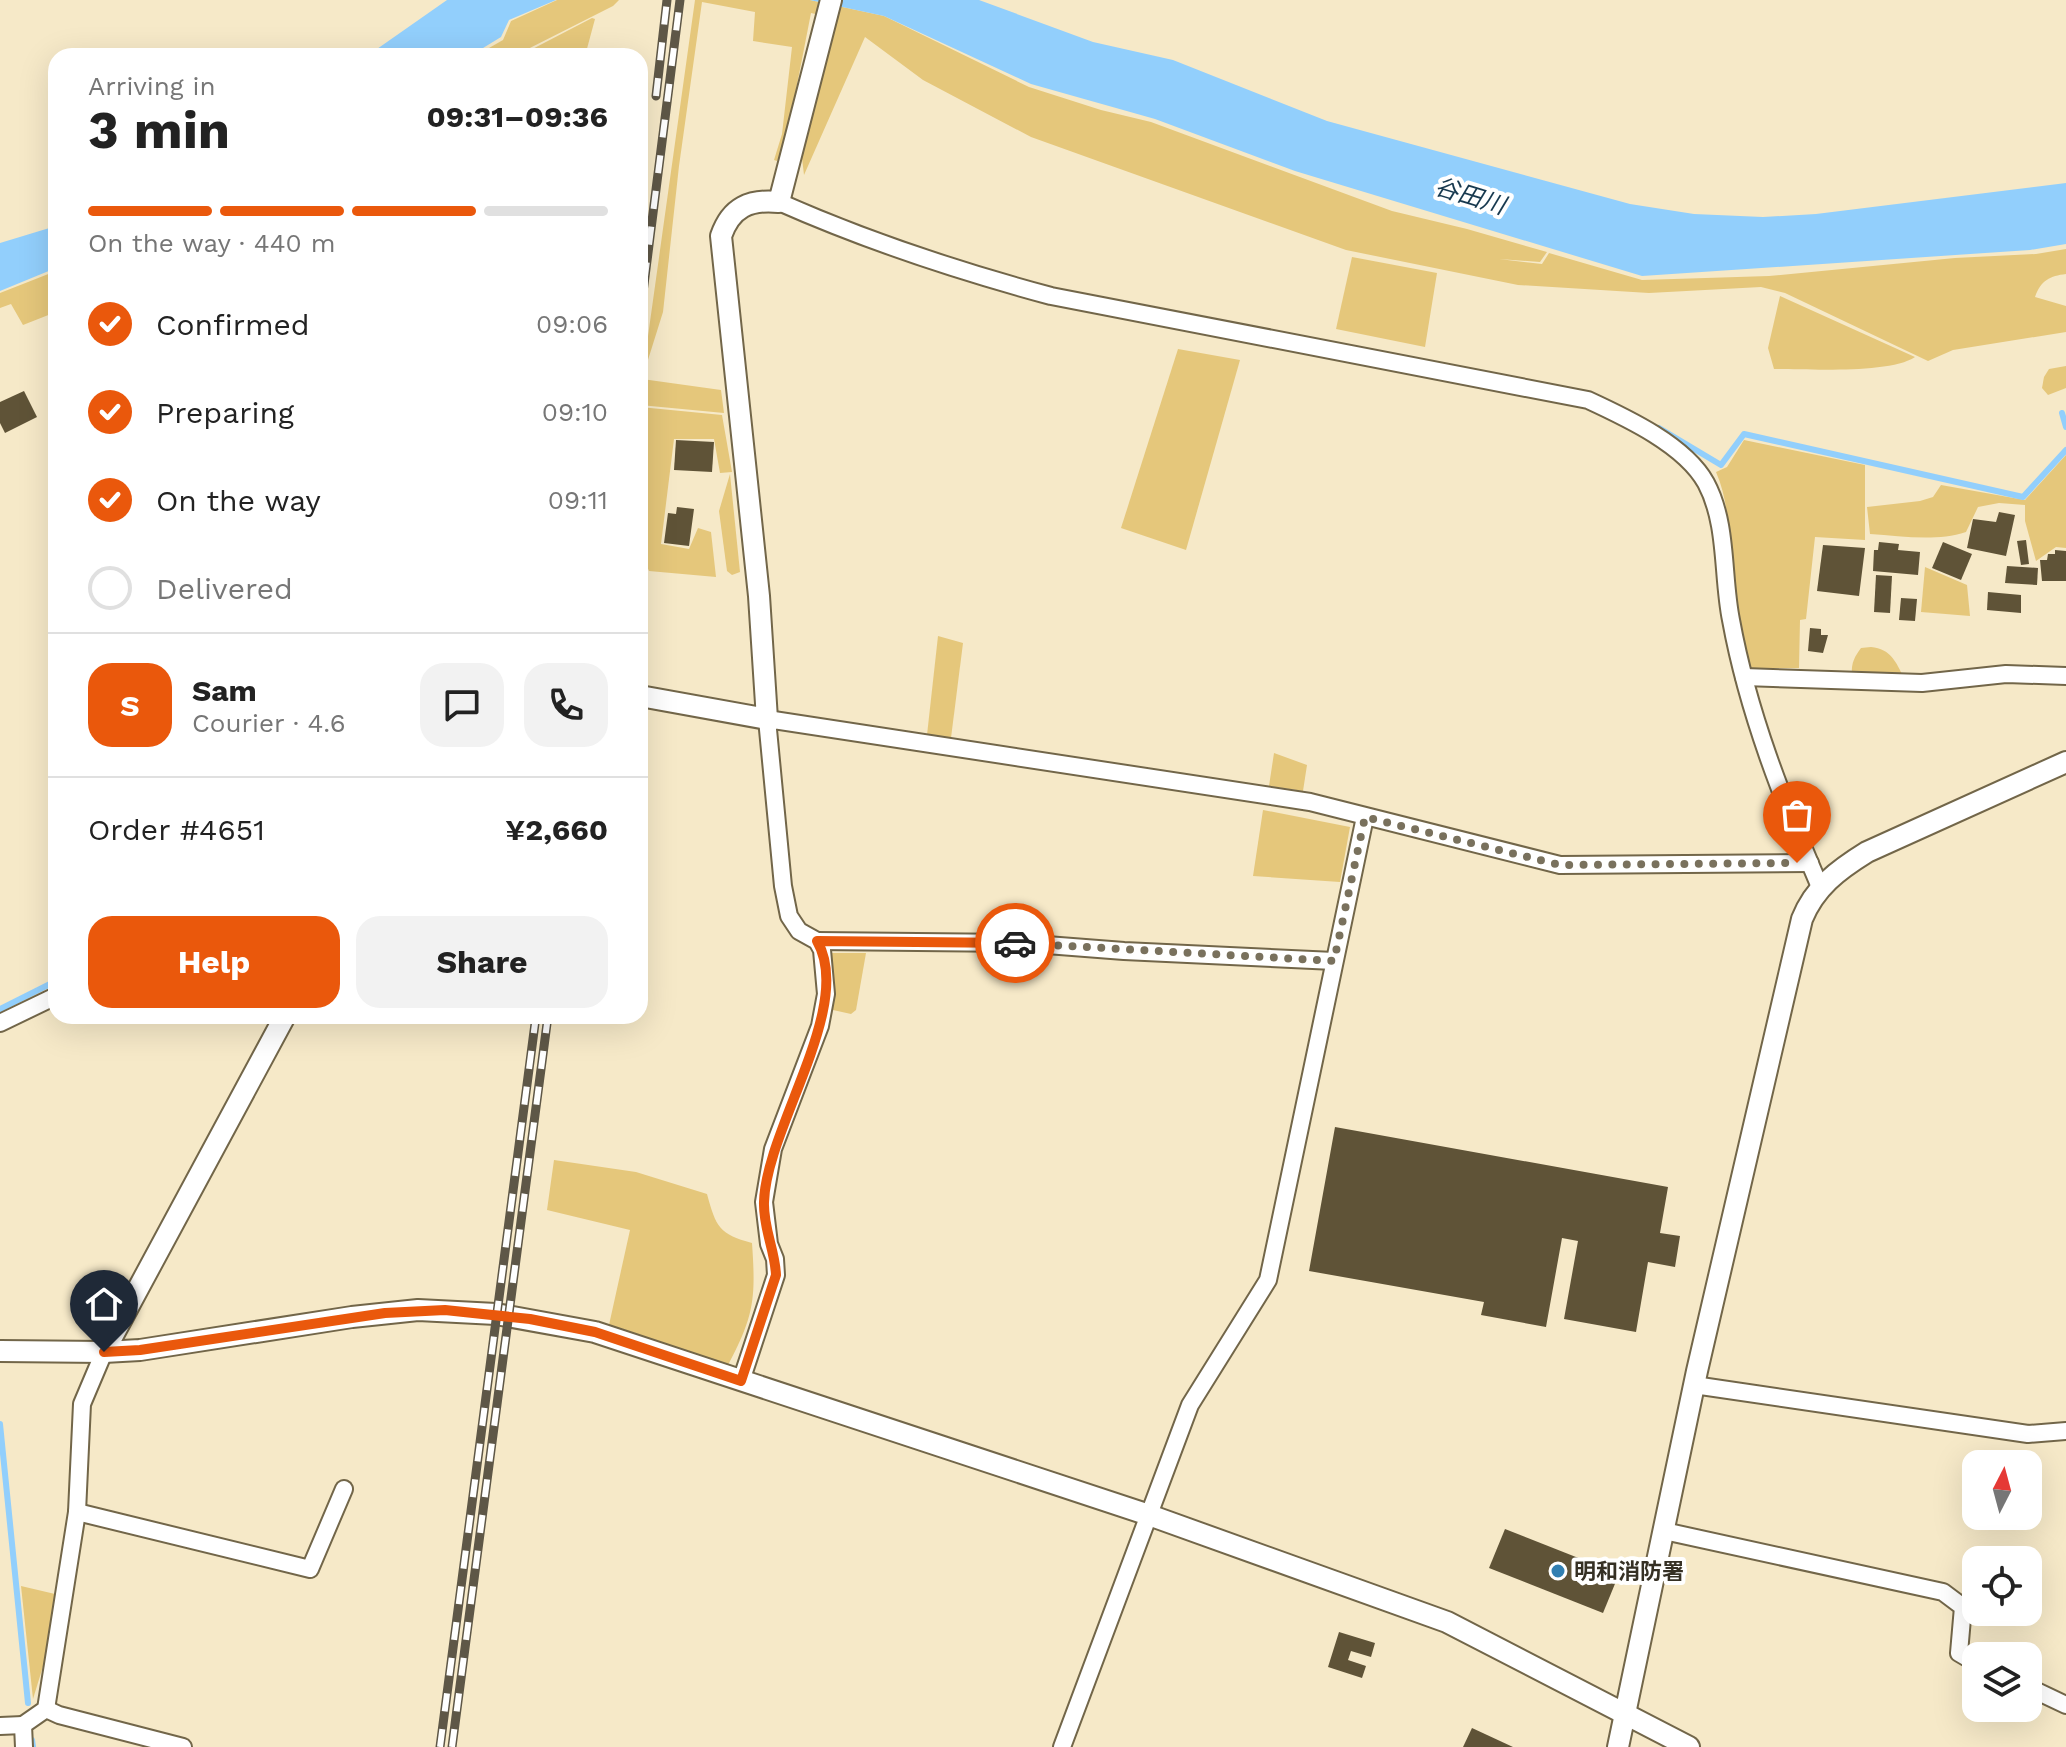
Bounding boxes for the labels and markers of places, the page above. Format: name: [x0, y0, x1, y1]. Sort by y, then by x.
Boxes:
pin: [1763, 781, 1831, 863]
pin: [70, 1270, 138, 1352]
place label: 明和消防署: [1574, 1559, 1684, 1584]
marker: 明和消防署: [1549, 1562, 1567, 1580]

